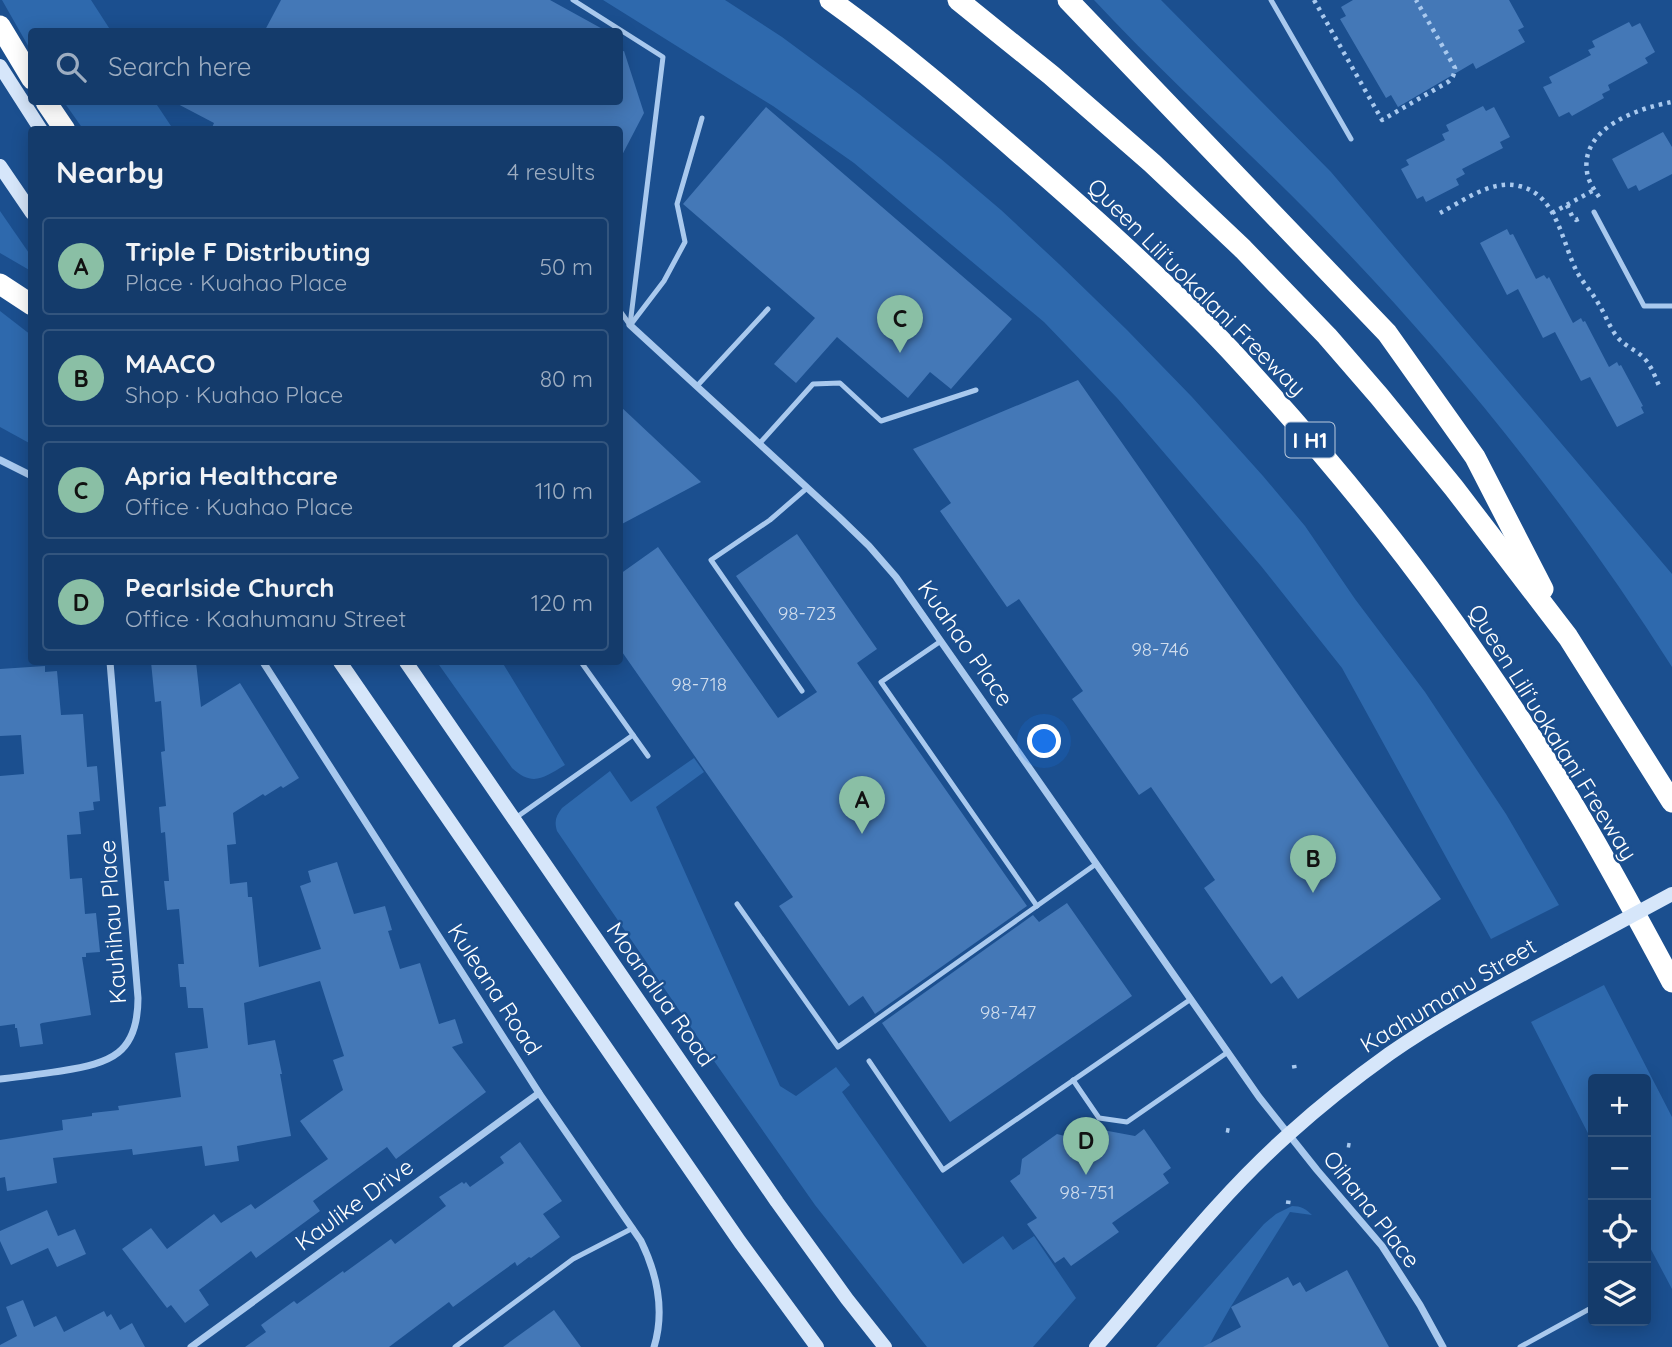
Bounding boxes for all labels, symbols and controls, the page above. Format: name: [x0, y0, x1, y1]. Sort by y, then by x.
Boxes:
search box: [28, 28, 623, 105]
icon: search: [52, 48, 90, 86]
text: Search here: [108, 50, 252, 83]
text: Nearby: [56, 153, 164, 191]
text: 4 results: [507, 157, 595, 186]
street label: Queen Liliʻuokalani Freeway: [1082, 172, 1312, 402]
text: Triple F Distributing: [125, 235, 371, 268]
text: A: [74, 252, 88, 281]
text: 50 m: [540, 252, 593, 281]
text: Place · Kuahao Place: [125, 268, 347, 297]
pin: C: [877, 295, 923, 353]
text: MAACO: [125, 347, 215, 380]
text: B: [73, 364, 89, 393]
text: 80 m: [540, 364, 593, 393]
text: Shop · Kuahao Place: [125, 380, 343, 409]
road number: I H1: [1286, 422, 1334, 458]
text: Apria Healthcare: [125, 459, 338, 492]
text: C: [74, 476, 88, 505]
text: 110 m: [535, 476, 593, 505]
text: Office · Kuahao Place: [125, 492, 353, 521]
text: Pearlside Church: [125, 571, 334, 604]
street label: Kuahao Place: [912, 574, 1020, 712]
text: D: [73, 588, 89, 617]
text: 120 m: [531, 588, 593, 617]
street label: Queen Liliʻuokalani Freeway: [1462, 598, 1644, 866]
house number: 98-723: [778, 601, 836, 625]
text: Office · Kaahumanu Street: [125, 604, 406, 633]
house number: 98-746: [1131, 637, 1189, 661]
house number: 98-718: [671, 672, 727, 696]
your location: [1027, 724, 1061, 758]
pin: A: [839, 776, 885, 834]
pin: B: [1290, 835, 1336, 893]
street label: Kauhihau Place: [92, 839, 132, 1005]
street label: Moanalua Road: [600, 916, 722, 1072]
street label: Kuleana Road: [442, 918, 548, 1060]
street label: Kaahumanu Street: [1355, 931, 1541, 1059]
house number: 98-747: [980, 1000, 1036, 1024]
map controls: [1588, 1074, 1651, 1326]
button: +: [1588, 1074, 1651, 1137]
pin: D: [1063, 1117, 1109, 1175]
button: −: [1588, 1137, 1651, 1200]
street label: Oihana Place: [1317, 1145, 1427, 1273]
street label: Kaulike Drive: [289, 1151, 419, 1257]
house number: 98-751: [1059, 1180, 1115, 1204]
button: locate: [1588, 1200, 1651, 1263]
button: layers: [1588, 1263, 1651, 1326]

